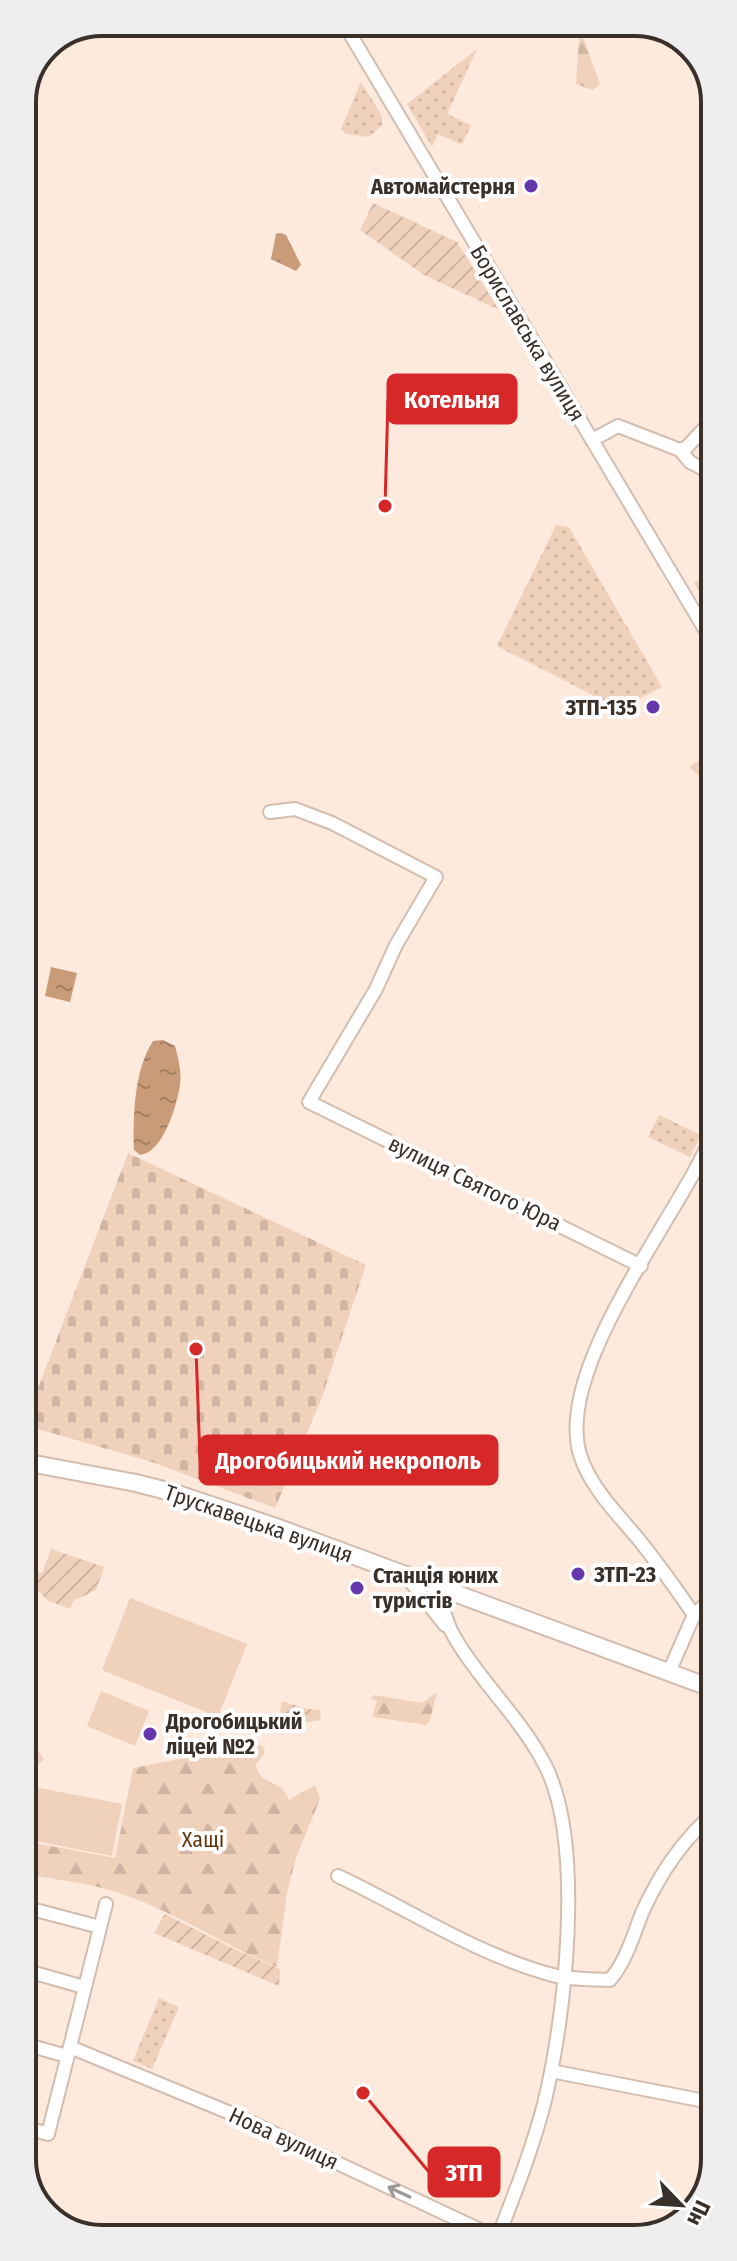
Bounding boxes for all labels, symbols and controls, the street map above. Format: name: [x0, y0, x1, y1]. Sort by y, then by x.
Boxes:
place label: Автомайстерня: [370, 173, 515, 200]
marker: Автомайстерня: [522, 177, 540, 195]
street label: Бориславська вулиця: [464, 240, 591, 426]
callout: Котельня: [388, 375, 516, 423]
text: Котельня: [404, 386, 500, 414]
place label: ЗТП-135: [564, 694, 637, 721]
marker: ЗТП-135: [644, 698, 662, 716]
street label: вулиця Святого Юра: [384, 1130, 566, 1237]
callout: Дрогобицький некрополь: [200, 1436, 497, 1484]
text: Дрогобицький некрополь: [214, 1447, 481, 1475]
street label: Трускавецька вулиця: [161, 1479, 357, 1568]
place label: ЗТП-23: [593, 1561, 656, 1588]
place label: Станція юних туристів: [373, 1562, 499, 1614]
marker: ЗТП-23: [569, 1565, 587, 1583]
marker: Станція юних туристів: [348, 1579, 366, 1597]
place label: Дрогобицький ліцей №2: [165, 1708, 303, 1760]
marker: Дрогобицький ліцей №2: [141, 1725, 159, 1743]
park label: Хащі: [182, 1826, 224, 1853]
street label: Нова вулиця: [225, 2101, 343, 2176]
callout: ЗТП: [429, 2148, 499, 2196]
text: ЗТП: [444, 2159, 483, 2187]
north arrow: [641, 2165, 721, 2245]
one-way arrow: [388, 2184, 412, 2199]
text: Пн: [681, 2196, 716, 2230]

